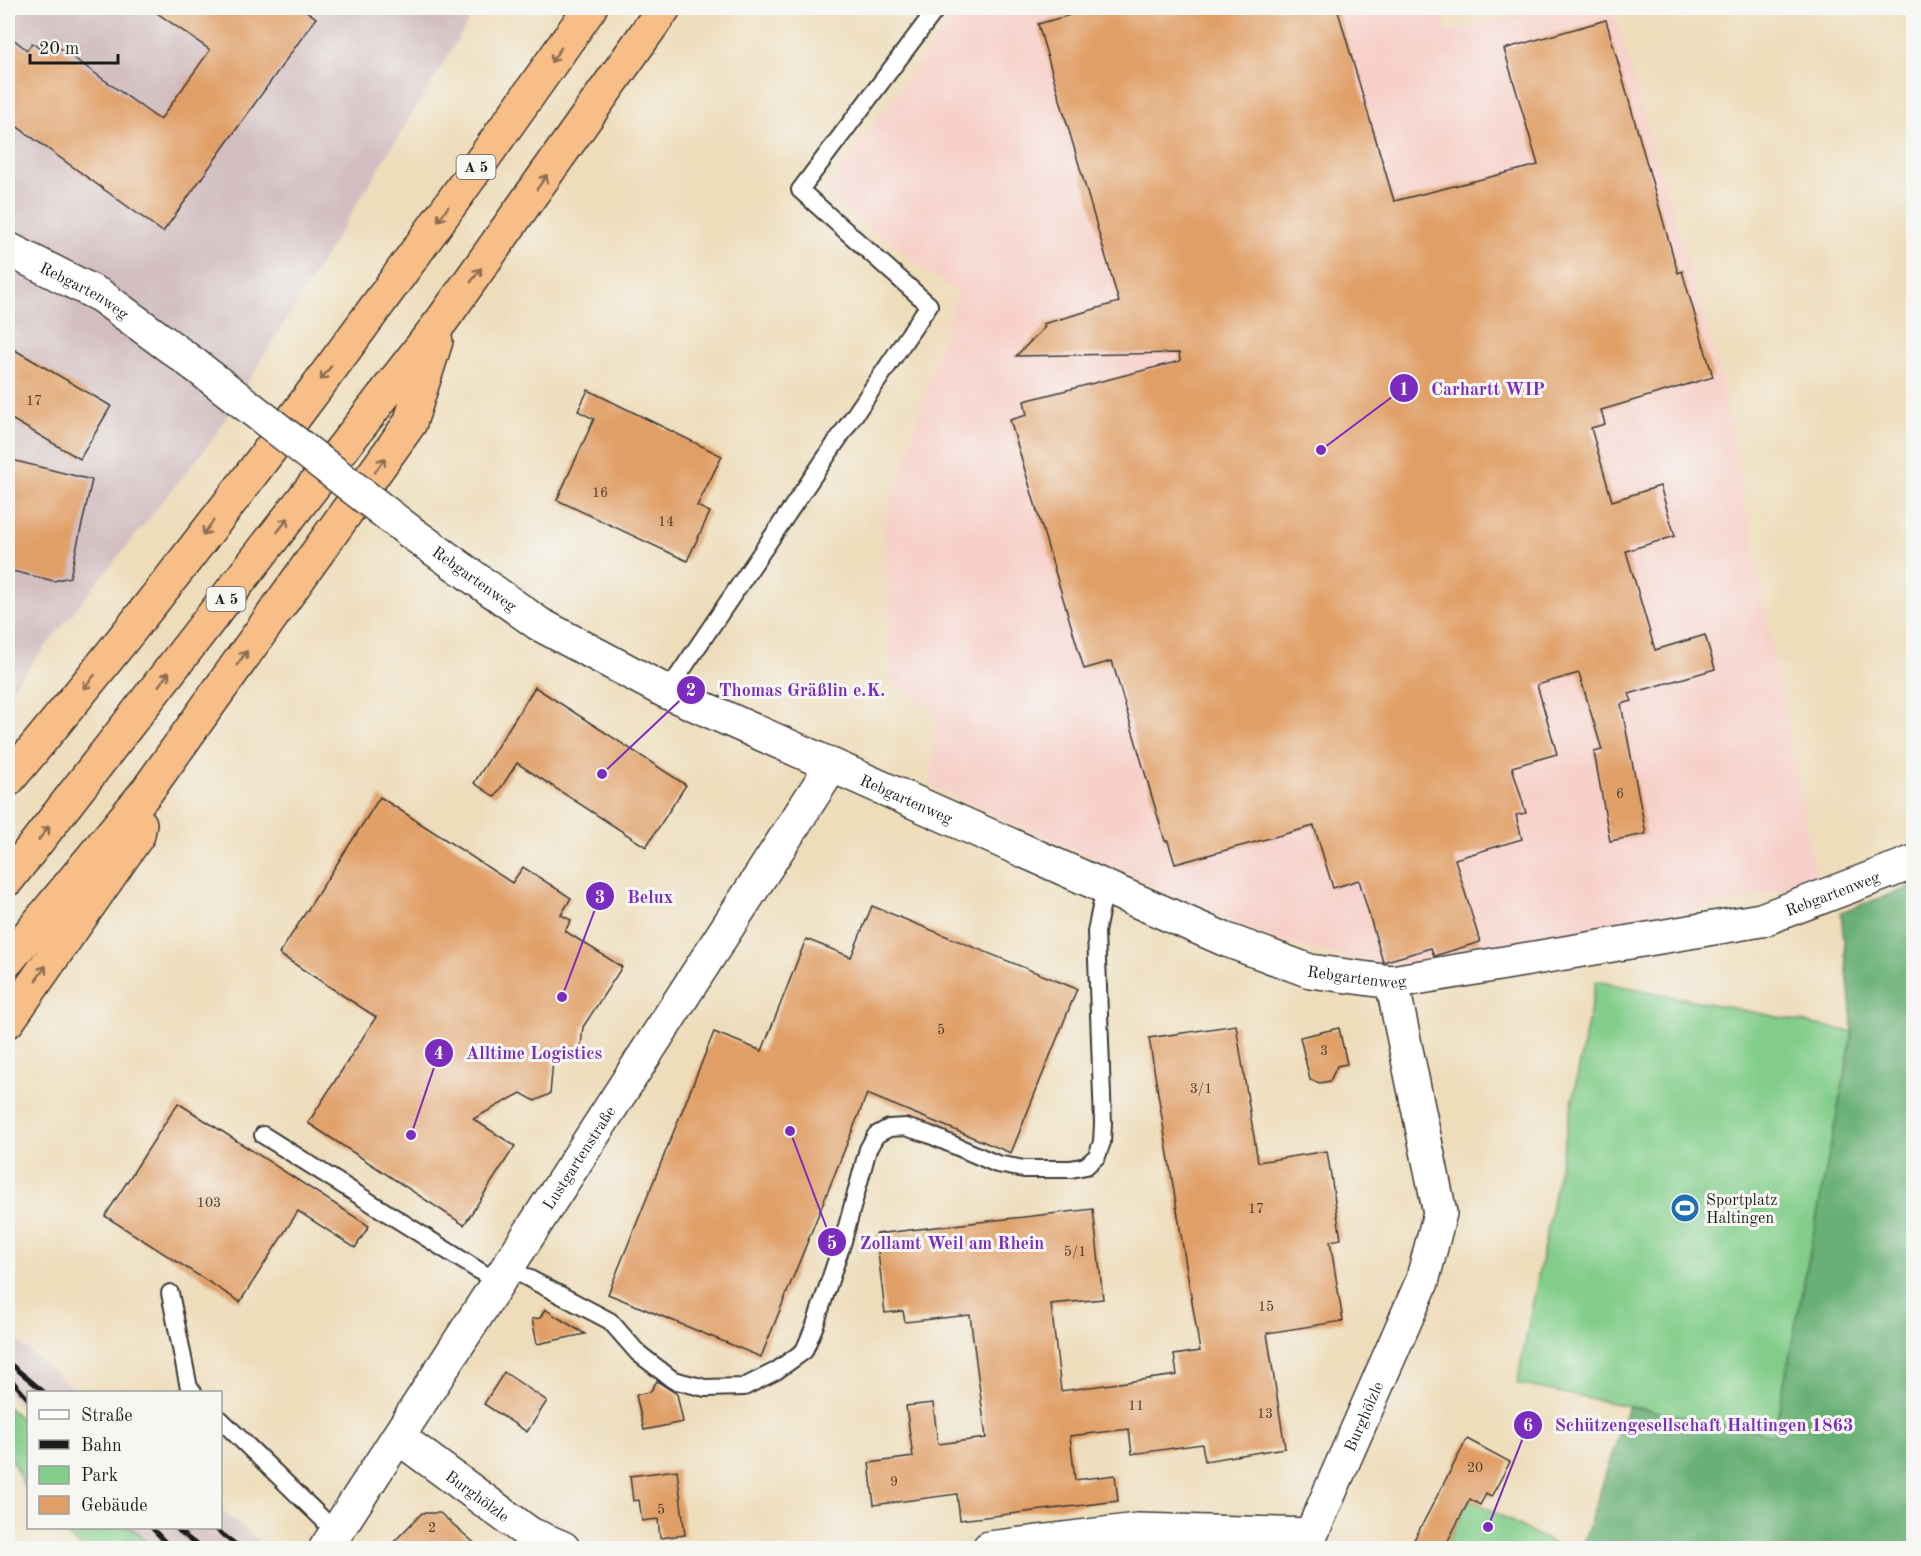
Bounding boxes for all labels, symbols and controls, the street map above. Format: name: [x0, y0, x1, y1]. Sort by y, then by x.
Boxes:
scale bar: [30, 27, 118, 65]
text: 20 m: [39, 40, 79, 58]
one-way arrow: [550, 47, 562, 63]
road number: A 5: [456, 155, 496, 179]
one-way arrow: [536, 175, 548, 191]
one-way arrow: [437, 205, 449, 222]
street label: Rebgartenweg: [37, 260, 131, 324]
one-way arrow: [469, 267, 482, 283]
one-way arrow: [320, 364, 333, 380]
callout: Carhartt WIP: [1389, 370, 1557, 406]
text: 1: [1399, 381, 1409, 399]
text: Carhartt WIP: [1431, 381, 1545, 399]
house number: 17: [26, 394, 42, 408]
one-way arrow: [374, 457, 386, 474]
house number: 16: [592, 486, 608, 500]
house number: 14: [658, 515, 674, 529]
one-way arrow: [277, 518, 290, 534]
one-way arrow: [202, 520, 215, 536]
street label: Rebgartenweg: [429, 544, 519, 615]
road number: A 5: [206, 587, 246, 611]
one-way arrow: [236, 651, 249, 667]
one-way arrow: [157, 672, 170, 688]
callout: Thomas Gräßlin e.K.: [676, 672, 897, 708]
one-way arrow: [82, 674, 95, 690]
text: 2: [686, 682, 696, 700]
text: Thomas Gräßlin e.K.: [719, 682, 885, 700]
street label: Rebgartenweg: [857, 773, 955, 828]
house number: 6: [1616, 787, 1624, 801]
one-way arrow: [38, 826, 51, 842]
street label: Rebgartenweg: [1784, 870, 1883, 920]
callout: Belux: [585, 878, 685, 914]
text: 3: [595, 889, 605, 907]
text: Belux: [627, 889, 673, 907]
one-way arrow: [35, 965, 47, 982]
street label: Rebgartenweg: [1306, 965, 1408, 992]
house number: 5: [937, 1023, 945, 1037]
callout: Alltime Logistics: [424, 1035, 614, 1071]
house number: 3: [1320, 1044, 1328, 1058]
text: 4: [434, 1045, 444, 1063]
text: Alltime Logistics: [466, 1045, 603, 1063]
house number: 3/1: [1190, 1082, 1212, 1096]
street label: Lustgartenstraße: [541, 1104, 619, 1213]
sports icon: Sportplatz Haltingen: [1669, 1192, 1701, 1224]
place label: Sportplatz Haltingen: [1706, 1193, 1777, 1227]
house number: 103: [197, 1196, 221, 1210]
house number: 17: [1248, 1202, 1264, 1216]
callout: Zollamt Weil am Rhein: [817, 1224, 1056, 1260]
text: 5: [827, 1235, 837, 1253]
text: Zollamt Weil am Rhein: [860, 1235, 1044, 1253]
house number: 5/1: [1064, 1245, 1086, 1259]
house number: 15: [1258, 1300, 1274, 1314]
street label: Burghölzle: [1343, 1380, 1387, 1454]
legend: [27, 1391, 222, 1529]
house number: 11: [1128, 1399, 1144, 1413]
text: Straße: [81, 1407, 132, 1425]
house number: 13: [1257, 1407, 1273, 1421]
callout: Schützengesellschaft Haltingen 1863: [1513, 1407, 1865, 1443]
text: 6: [1523, 1417, 1533, 1435]
text: Schützengesellschaft Haltingen 1863: [1555, 1417, 1853, 1435]
text: Bahn: [81, 1437, 122, 1455]
house number: 20: [1467, 1461, 1483, 1475]
text: Park: [81, 1467, 118, 1485]
street label: Burghölzle: [442, 1469, 511, 1526]
house number: 9: [890, 1475, 898, 1489]
text: Gebäude: [81, 1497, 148, 1515]
house number: 5: [657, 1503, 665, 1517]
house number: 2: [428, 1521, 436, 1535]

